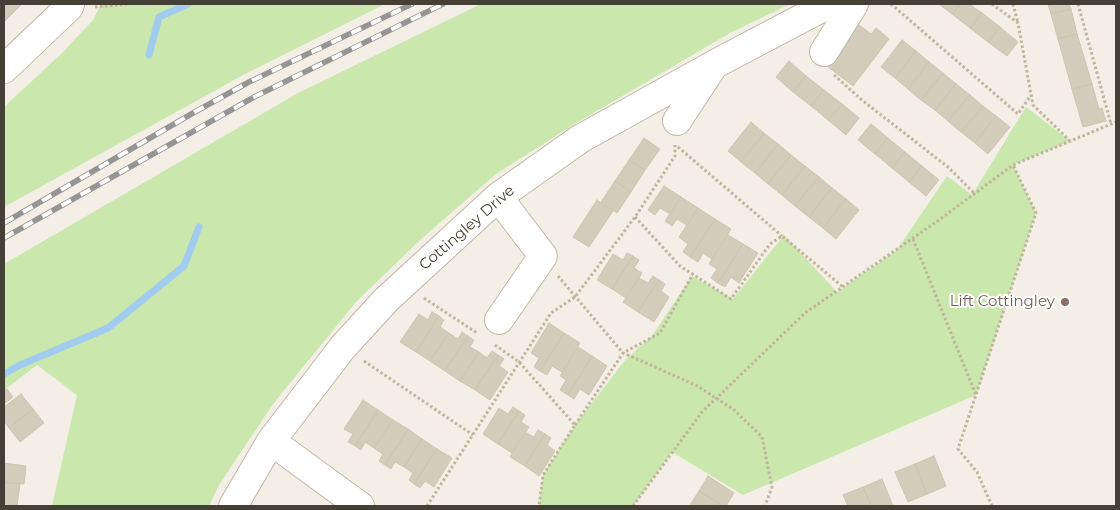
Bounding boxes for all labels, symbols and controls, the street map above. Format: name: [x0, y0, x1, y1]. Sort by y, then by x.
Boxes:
street label: Cottingley Drive: [416, 182, 518, 274]
place label: Lift Cottingley: [950, 293, 1055, 311]
marker: Lift Cottingley: [1059, 296, 1071, 308]

